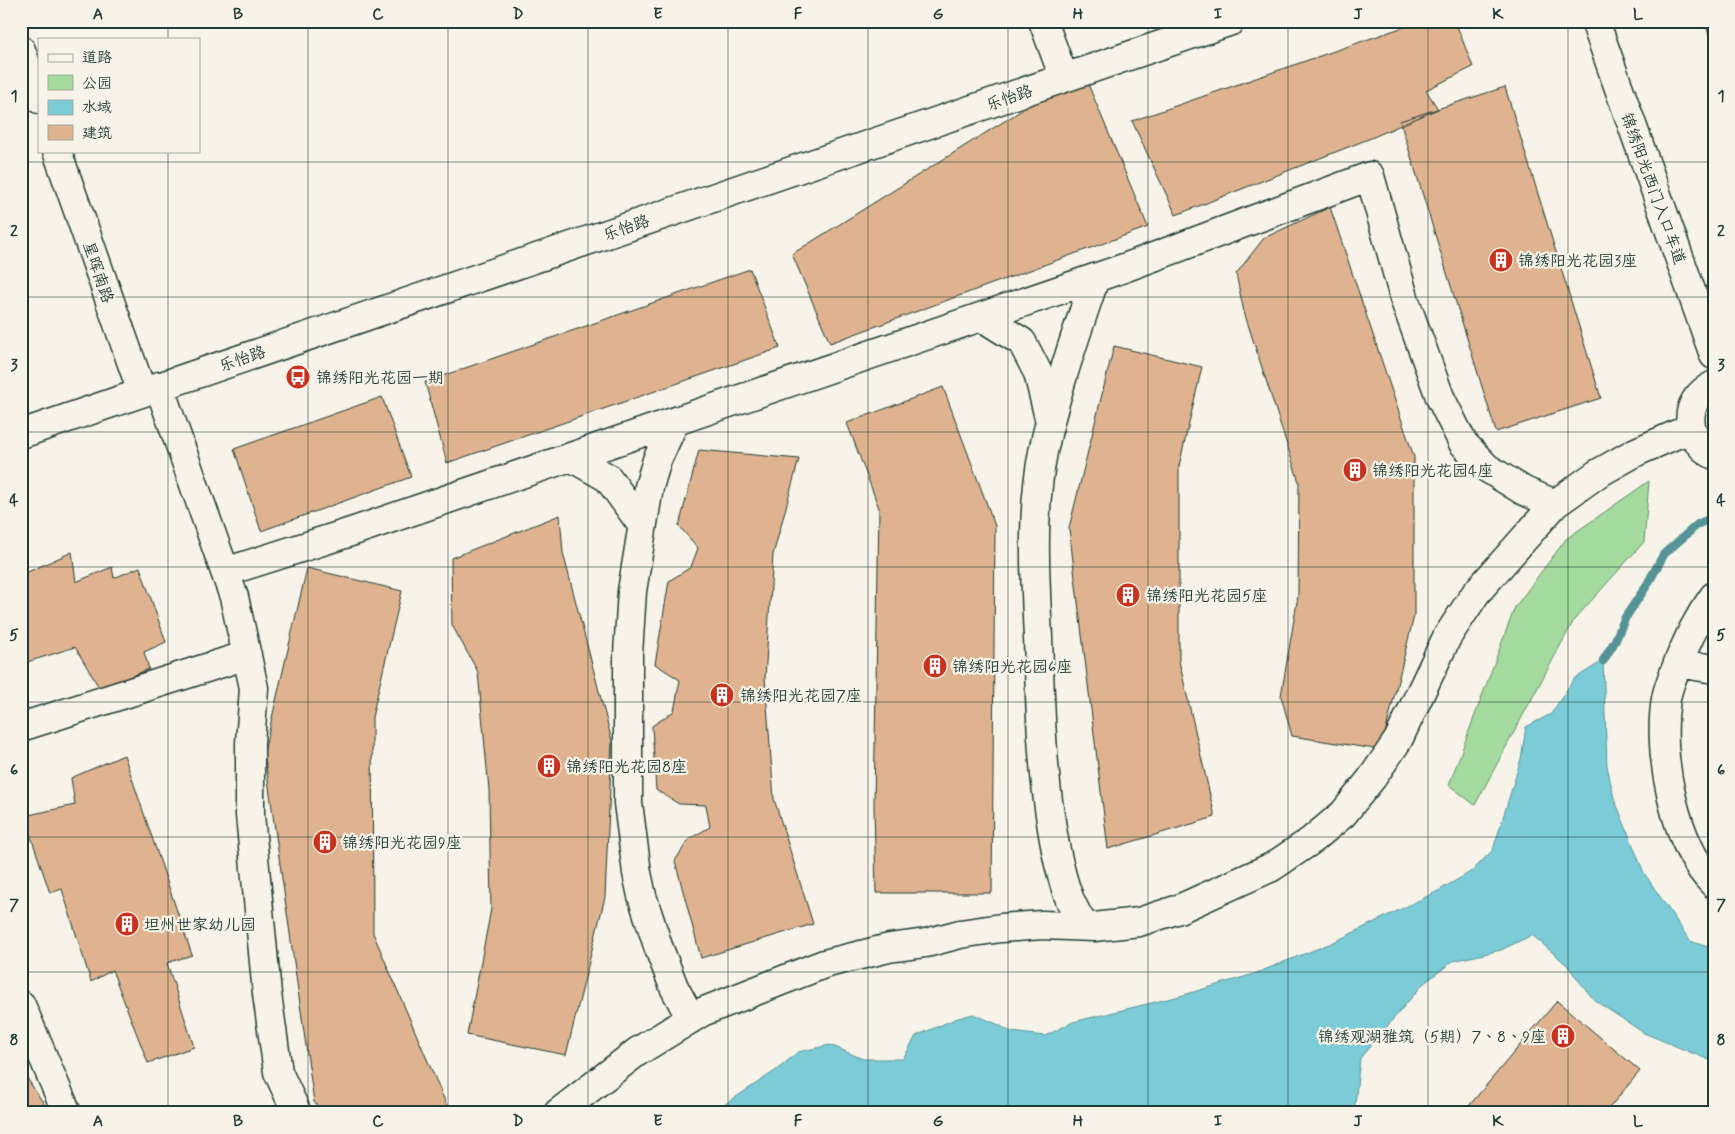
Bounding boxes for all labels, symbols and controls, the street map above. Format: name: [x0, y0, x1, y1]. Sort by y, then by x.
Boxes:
text: A: [93, 4, 103, 25]
text: B: [233, 4, 243, 25]
text: C: [372, 4, 384, 25]
text: D: [512, 4, 524, 25]
text: E: [653, 4, 663, 25]
text: F: [794, 4, 803, 25]
text: G: [933, 4, 944, 25]
text: H: [1073, 4, 1084, 25]
text: I: [1214, 4, 1223, 25]
text: J: [1353, 4, 1363, 25]
text: K: [1492, 4, 1504, 25]
text: L: [1633, 4, 1644, 25]
legend: [38, 38, 200, 152]
text: 道路: [82, 48, 112, 68]
text: 公园: [82, 74, 112, 94]
street label: 乐怡路: [983, 81, 1036, 116]
text: 1: [10, 86, 18, 107]
text: 1: [1717, 86, 1725, 107]
text: 水域: [82, 98, 112, 118]
street label: 锦绣阳光西门入口车道: [1615, 110, 1690, 267]
text: 建筑: [82, 124, 112, 144]
street label: 乐怡路: [600, 211, 653, 246]
text: 2: [10, 221, 18, 242]
text: 2: [1717, 221, 1725, 242]
street label: 星晖南路: [77, 239, 118, 306]
building icon: 锦绣阳光花园3座: [1488, 247, 1514, 273]
place label: 锦绣阳光花园3座: [1518, 251, 1637, 272]
street label: 乐怡路: [216, 342, 269, 377]
text: 3: [10, 355, 18, 376]
text: 3: [1717, 355, 1725, 376]
bus stop icon: 锦绣阳光花园一期: [285, 364, 311, 390]
place label: 锦绣阳光花园一期: [316, 368, 444, 389]
building icon: 锦绣阳光花园4座: [1342, 457, 1368, 483]
place label: 锦绣阳光花园4座: [1372, 461, 1493, 482]
text: 4: [9, 490, 19, 511]
text: 4: [1716, 490, 1726, 511]
building icon: 锦绣阳光花园5座: [1115, 582, 1141, 608]
place label: 锦绣阳光花园5座: [1146, 586, 1268, 607]
text: 5: [9, 625, 19, 646]
text: 5: [1716, 625, 1726, 646]
building icon: 锦绣阳光花园6座: [922, 653, 948, 679]
place label: 锦绣阳光花园6座: [952, 657, 1072, 678]
building icon: 锦绣阳光花园7座: [709, 682, 735, 708]
place label: 锦绣阳光花园7座: [740, 686, 862, 707]
building icon: 锦绣阳光花园8座: [536, 753, 562, 779]
place label: 锦绣阳光花园8座: [566, 757, 687, 778]
text: 6: [10, 760, 18, 781]
text: 6: [1717, 760, 1725, 781]
building icon: 锦绣阳光花园9座: [312, 829, 338, 855]
place label: 锦绣阳光花园9座: [342, 833, 462, 854]
text: 7: [9, 895, 19, 916]
text: 7: [1716, 895, 1726, 916]
building icon: 坦州世家幼儿园: [114, 911, 140, 937]
place label: 坦州世家幼儿园: [144, 915, 256, 936]
building icon: 锦绣观湖雅筑（5期）7、8、9座: [1550, 1023, 1576, 1049]
place label: 锦绣观湖雅筑（5期）7、8、9座: [1318, 1027, 1546, 1048]
text: 8: [9, 1030, 19, 1051]
text: 8: [1716, 1030, 1726, 1051]
text: A: [93, 1111, 103, 1132]
text: B: [233, 1111, 243, 1132]
text: C: [372, 1111, 384, 1132]
text: D: [512, 1111, 524, 1132]
text: E: [653, 1111, 663, 1132]
text: F: [794, 1111, 803, 1132]
text: G: [933, 1111, 944, 1132]
text: H: [1073, 1111, 1084, 1132]
text: I: [1214, 1111, 1223, 1132]
text: J: [1353, 1111, 1363, 1132]
text: K: [1492, 1111, 1504, 1132]
text: L: [1633, 1111, 1644, 1132]

